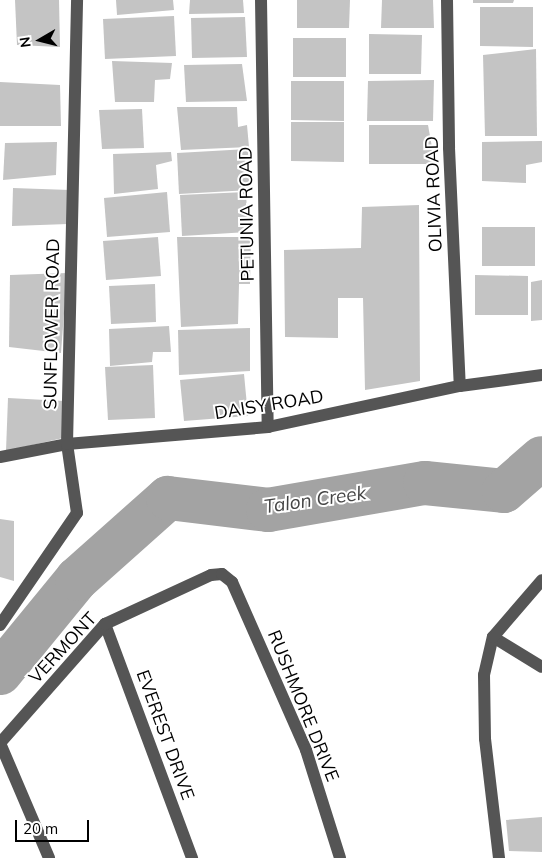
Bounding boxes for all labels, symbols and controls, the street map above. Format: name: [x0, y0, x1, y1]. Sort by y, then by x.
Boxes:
north arrow: [15, 15, 65, 65]
text: N: [15, 36, 35, 49]
street label: OLIVIA ROAD: [421, 136, 447, 252]
street label: PETUNIA ROAD: [235, 146, 259, 282]
street label: SUNFLOWER ROAD: [40, 238, 64, 410]
street label: DAISY ROAD: [213, 386, 325, 424]
water label: Talon Creek: [262, 482, 368, 518]
street label: VERMONT: [25, 608, 101, 688]
street label: RUSHMORE DRIVE: [263, 627, 343, 785]
street label: EVEREST DRIVE: [131, 667, 199, 803]
scale bar: [18, 810, 91, 842]
text: 20 m: [23, 819, 58, 838]

